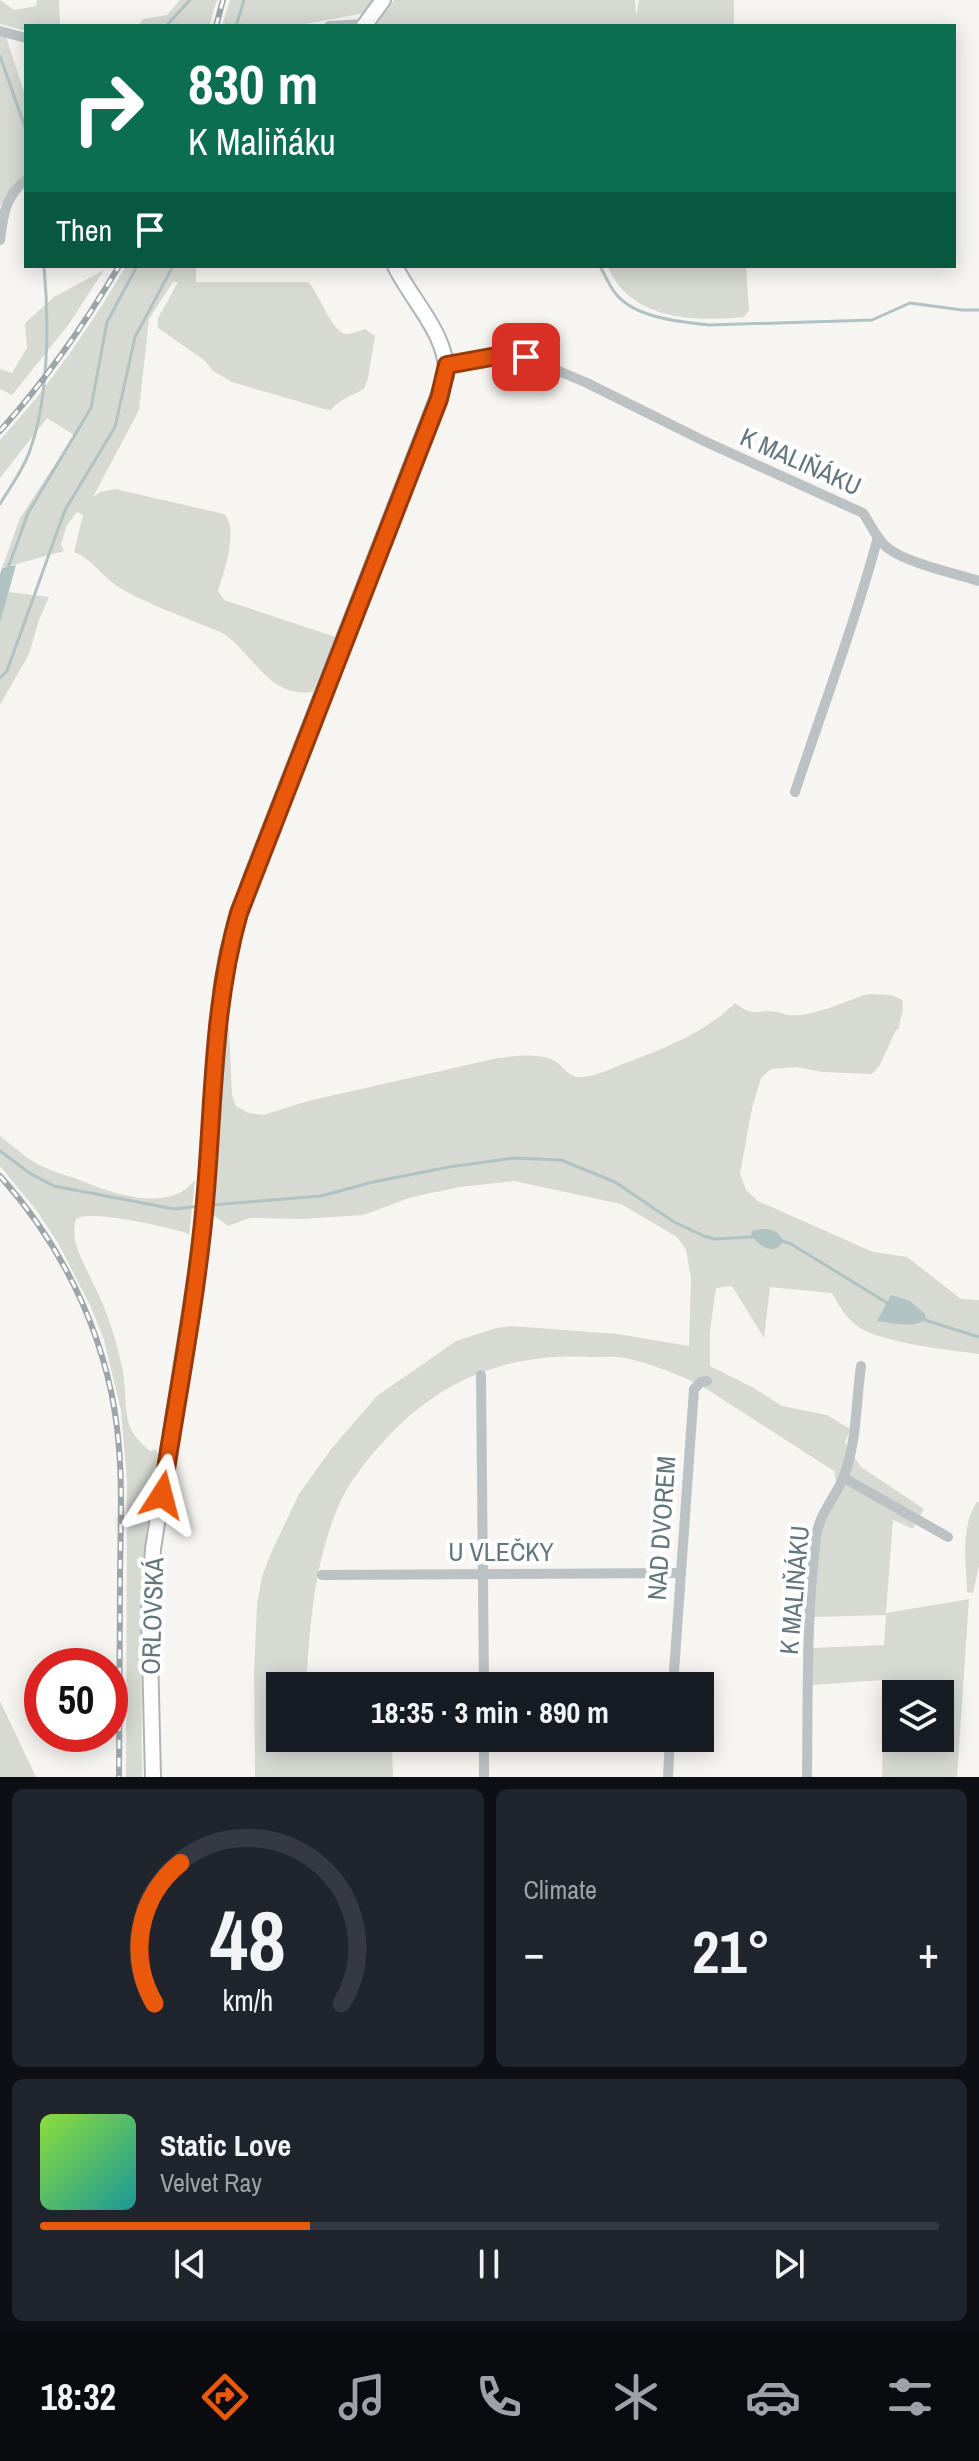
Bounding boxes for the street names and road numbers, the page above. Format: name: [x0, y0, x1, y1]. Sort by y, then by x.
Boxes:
street label: K MALIŇÁKU: [735, 419, 867, 503]
street label: NAD DVOREM: [639, 1455, 683, 1601]
street label: K MALIŇÁKU: [771, 1524, 817, 1656]
street label: U VLEČKY: [448, 1534, 554, 1569]
street label: ORLOVSKÁ: [132, 1556, 172, 1675]

